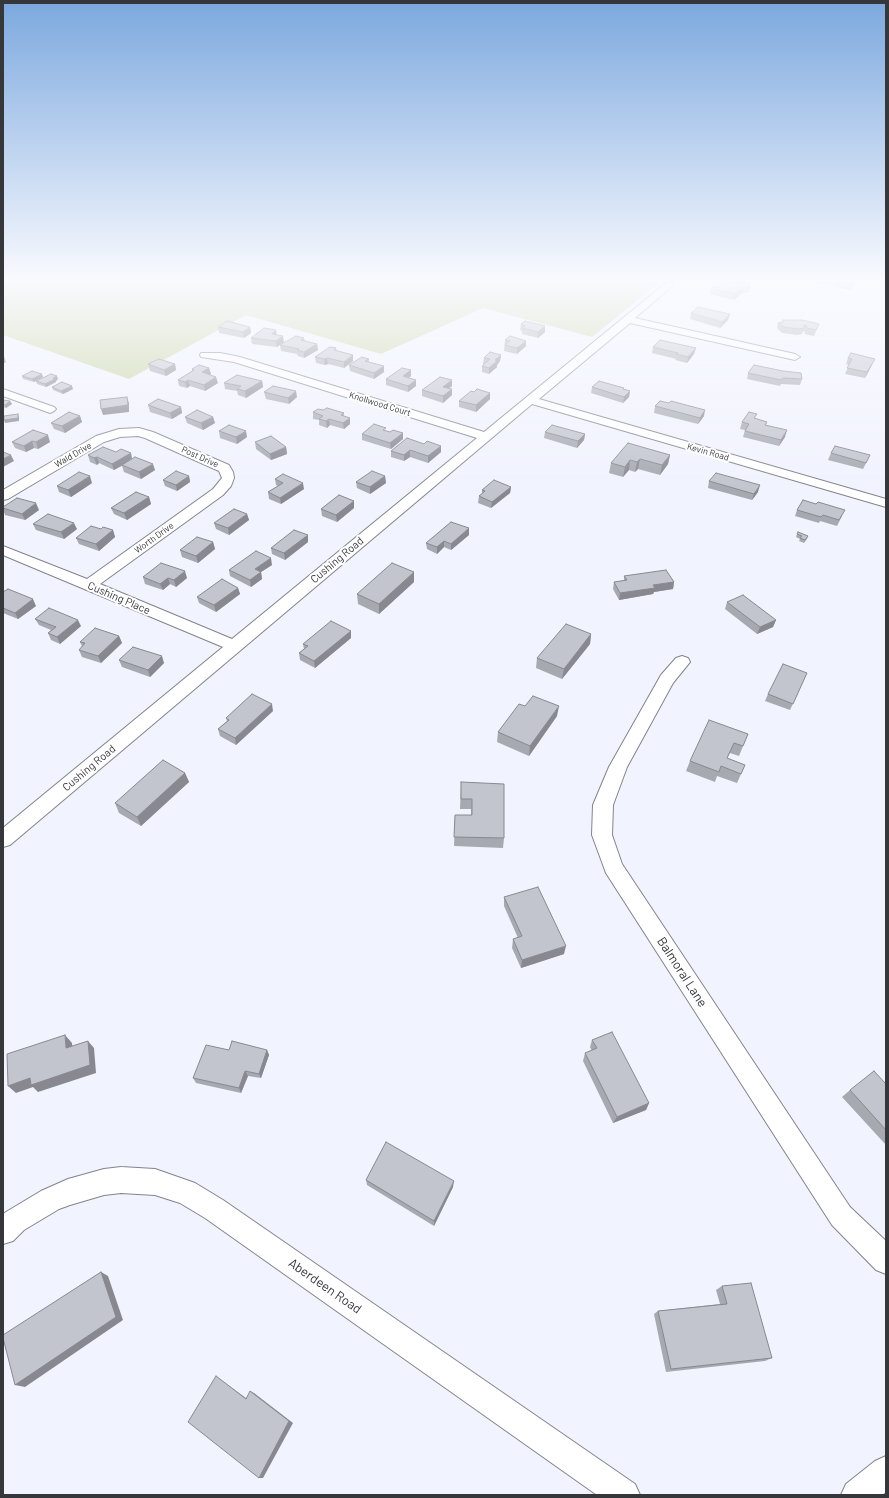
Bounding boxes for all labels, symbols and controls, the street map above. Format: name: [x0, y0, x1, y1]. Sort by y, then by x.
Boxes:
street label: Knollwood Court: [348, 389, 412, 419]
street label: Wald Drive: [53, 440, 93, 470]
street label: Kevin Road: [686, 441, 730, 463]
street label: Post Drive: [180, 444, 220, 470]
street label: Worth Drive: [132, 520, 176, 556]
street label: Cushing Road: [308, 534, 366, 586]
street label: Cushing Place: [86, 579, 152, 617]
street label: Cushing Road: [60, 742, 118, 794]
street label: Balmoral Lane: [654, 934, 710, 1010]
street label: Aberdeen Road: [285, 1255, 365, 1317]

